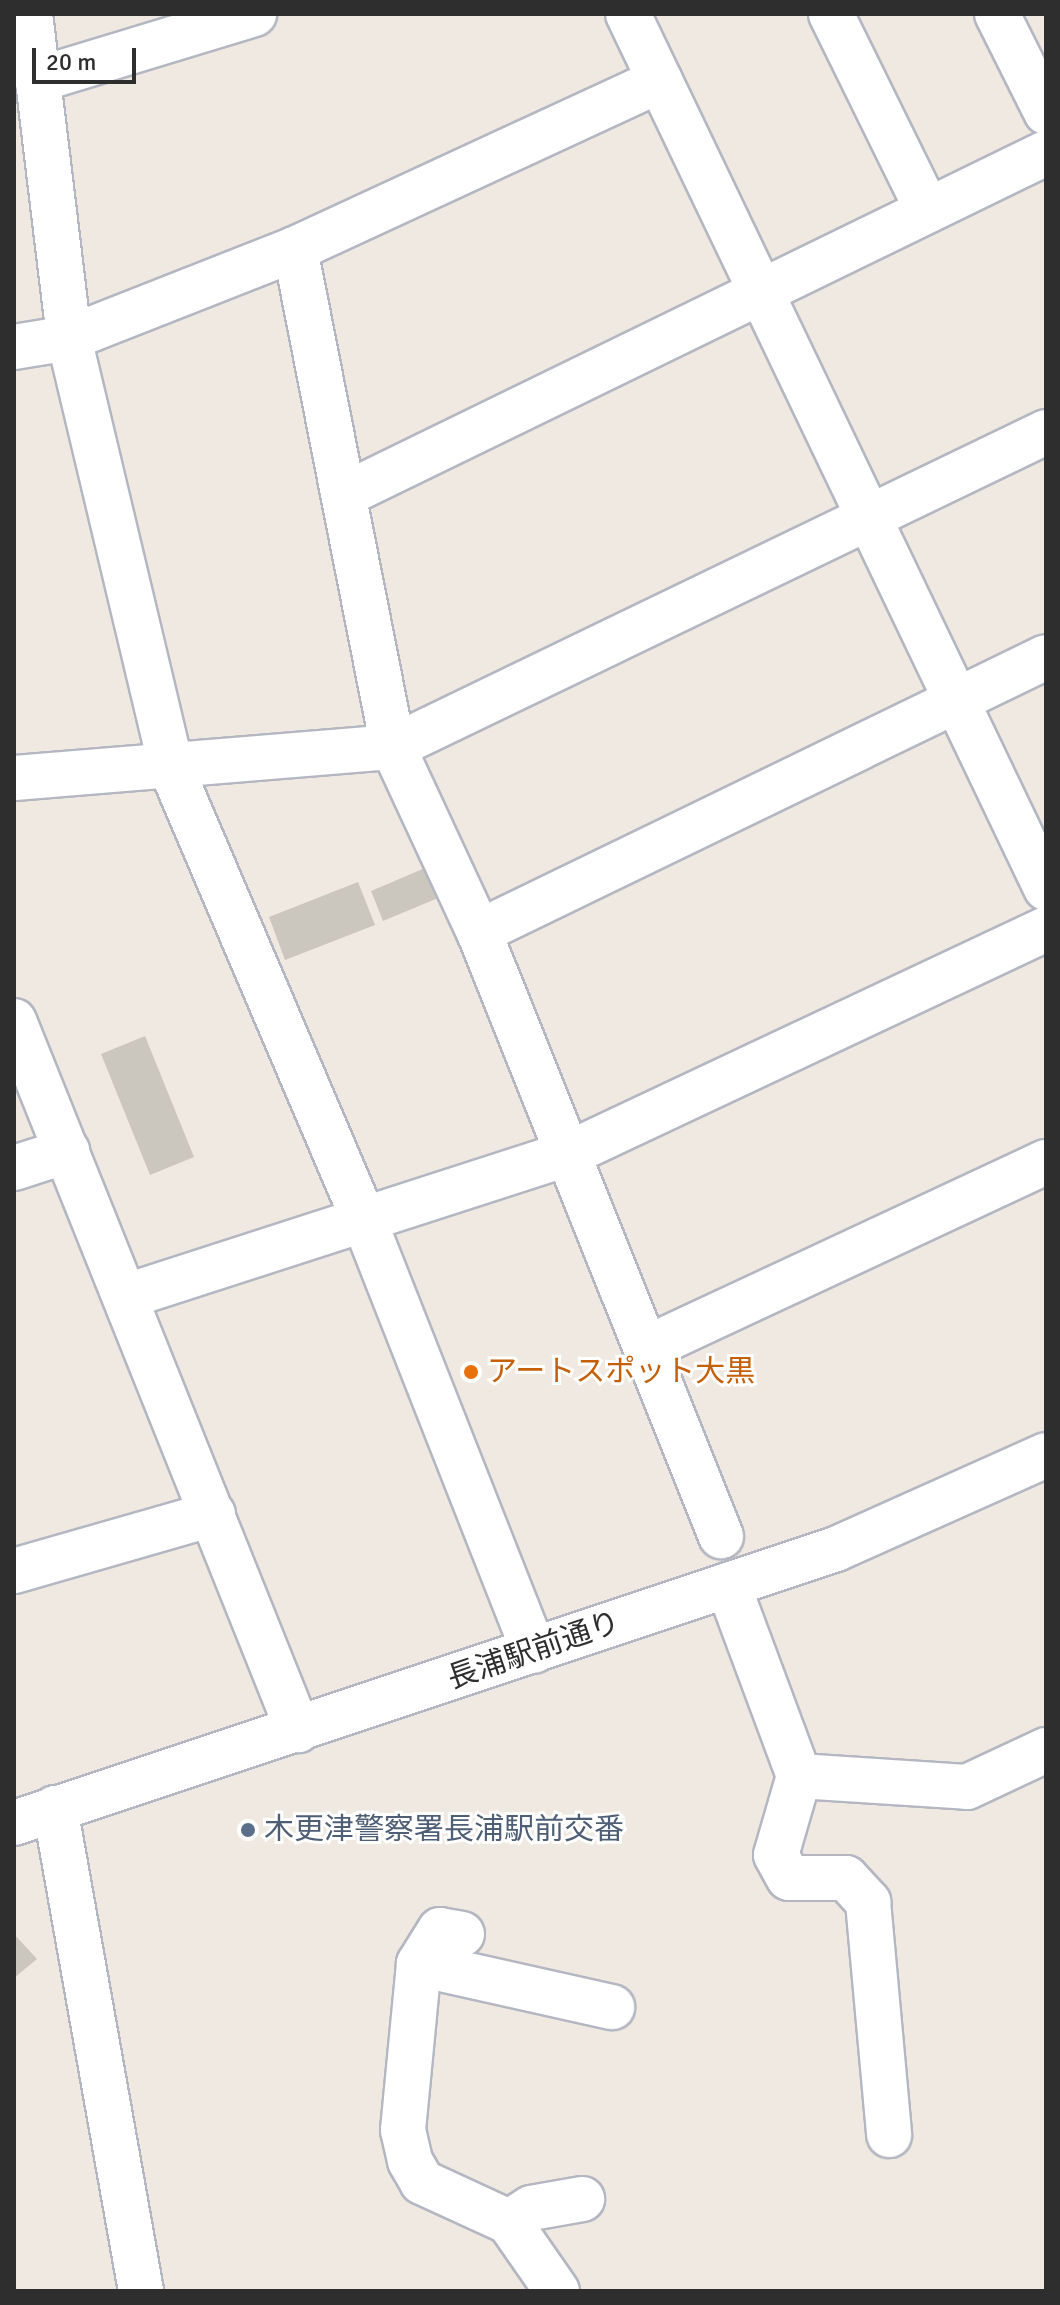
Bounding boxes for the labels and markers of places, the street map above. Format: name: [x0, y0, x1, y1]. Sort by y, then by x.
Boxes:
place label: アートスポット大黒: [487, 1354, 755, 1390]
marker: アートスポット大黒: [462, 1363, 480, 1381]
place label: 木更津警察署長浦駅前交番: [264, 1812, 624, 1848]
marker: 木更津警察署長浦駅前交番: [239, 1821, 257, 1839]

